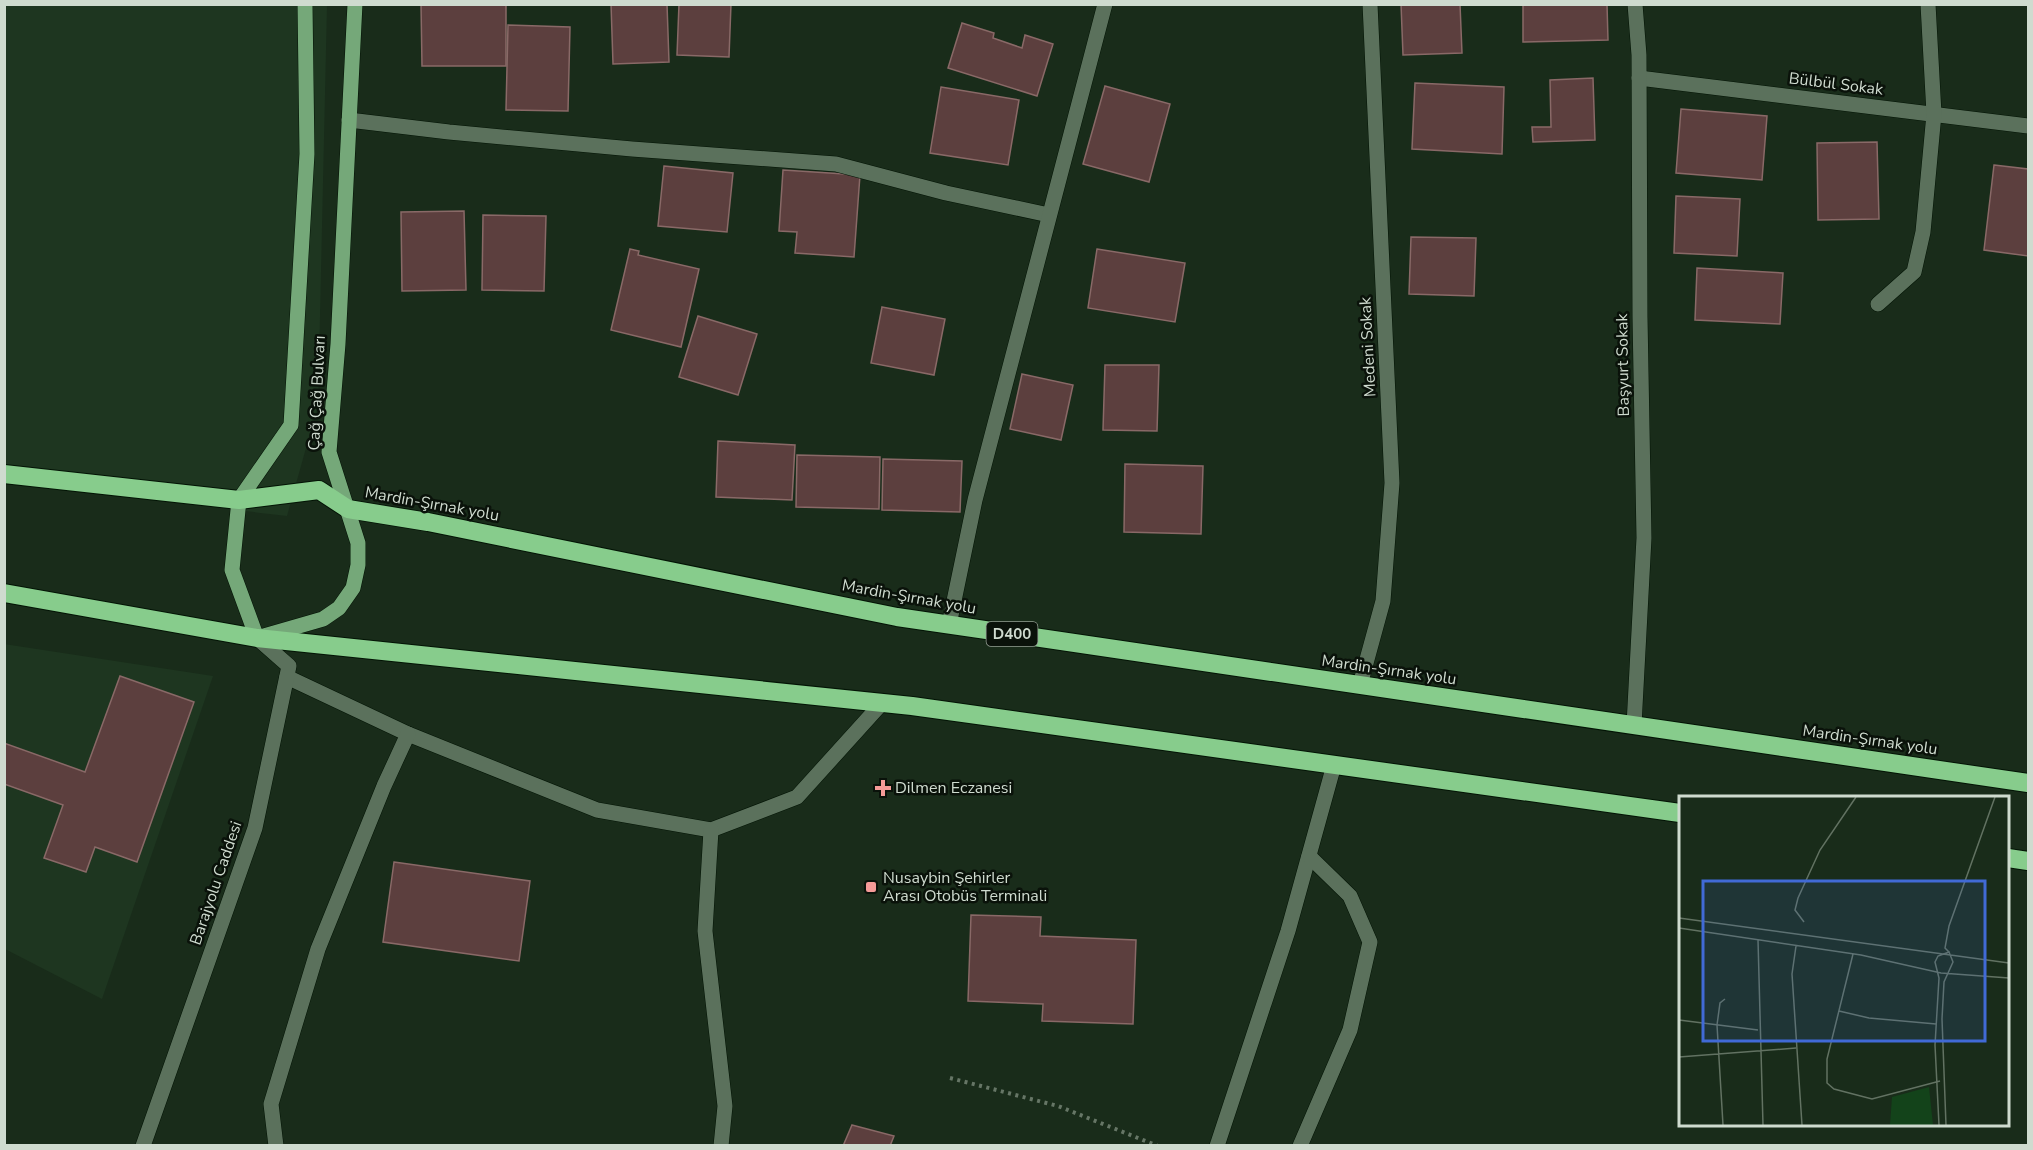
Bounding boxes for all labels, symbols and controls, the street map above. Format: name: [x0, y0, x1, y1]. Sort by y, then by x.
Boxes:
street label: Bülbül Sokak: [1788, 67, 1885, 101]
street label: Medeni Sokak: [1354, 295, 1382, 398]
street label: Başyurt Sokak: [1611, 312, 1635, 417]
street label: Çağ Çağ Bulvarı: [303, 335, 331, 451]
street label: Mardin-Şırnak yolu: [363, 481, 501, 527]
street label: Mardin-Şırnak yolu: [840, 574, 978, 620]
road number: D400: [986, 622, 1038, 646]
street label: Mardin-Şırnak yolu: [1320, 650, 1458, 690]
street label: Mardin-Şırnak yolu: [1801, 720, 1939, 760]
place label: Dilmen Eczanesi: [895, 777, 1012, 799]
marker: Dilmen Eczanesi: [876, 781, 890, 795]
inset map: [1679, 796, 2009, 1126]
street label: Barajyolu Caddesi: [185, 818, 247, 948]
place label: Nusaybin Şehirler Arası Otobüs Terminali: [883, 867, 1047, 907]
marker: Nusaybin Şehirler Arası Otobüs Terminali: [864, 880, 878, 894]

